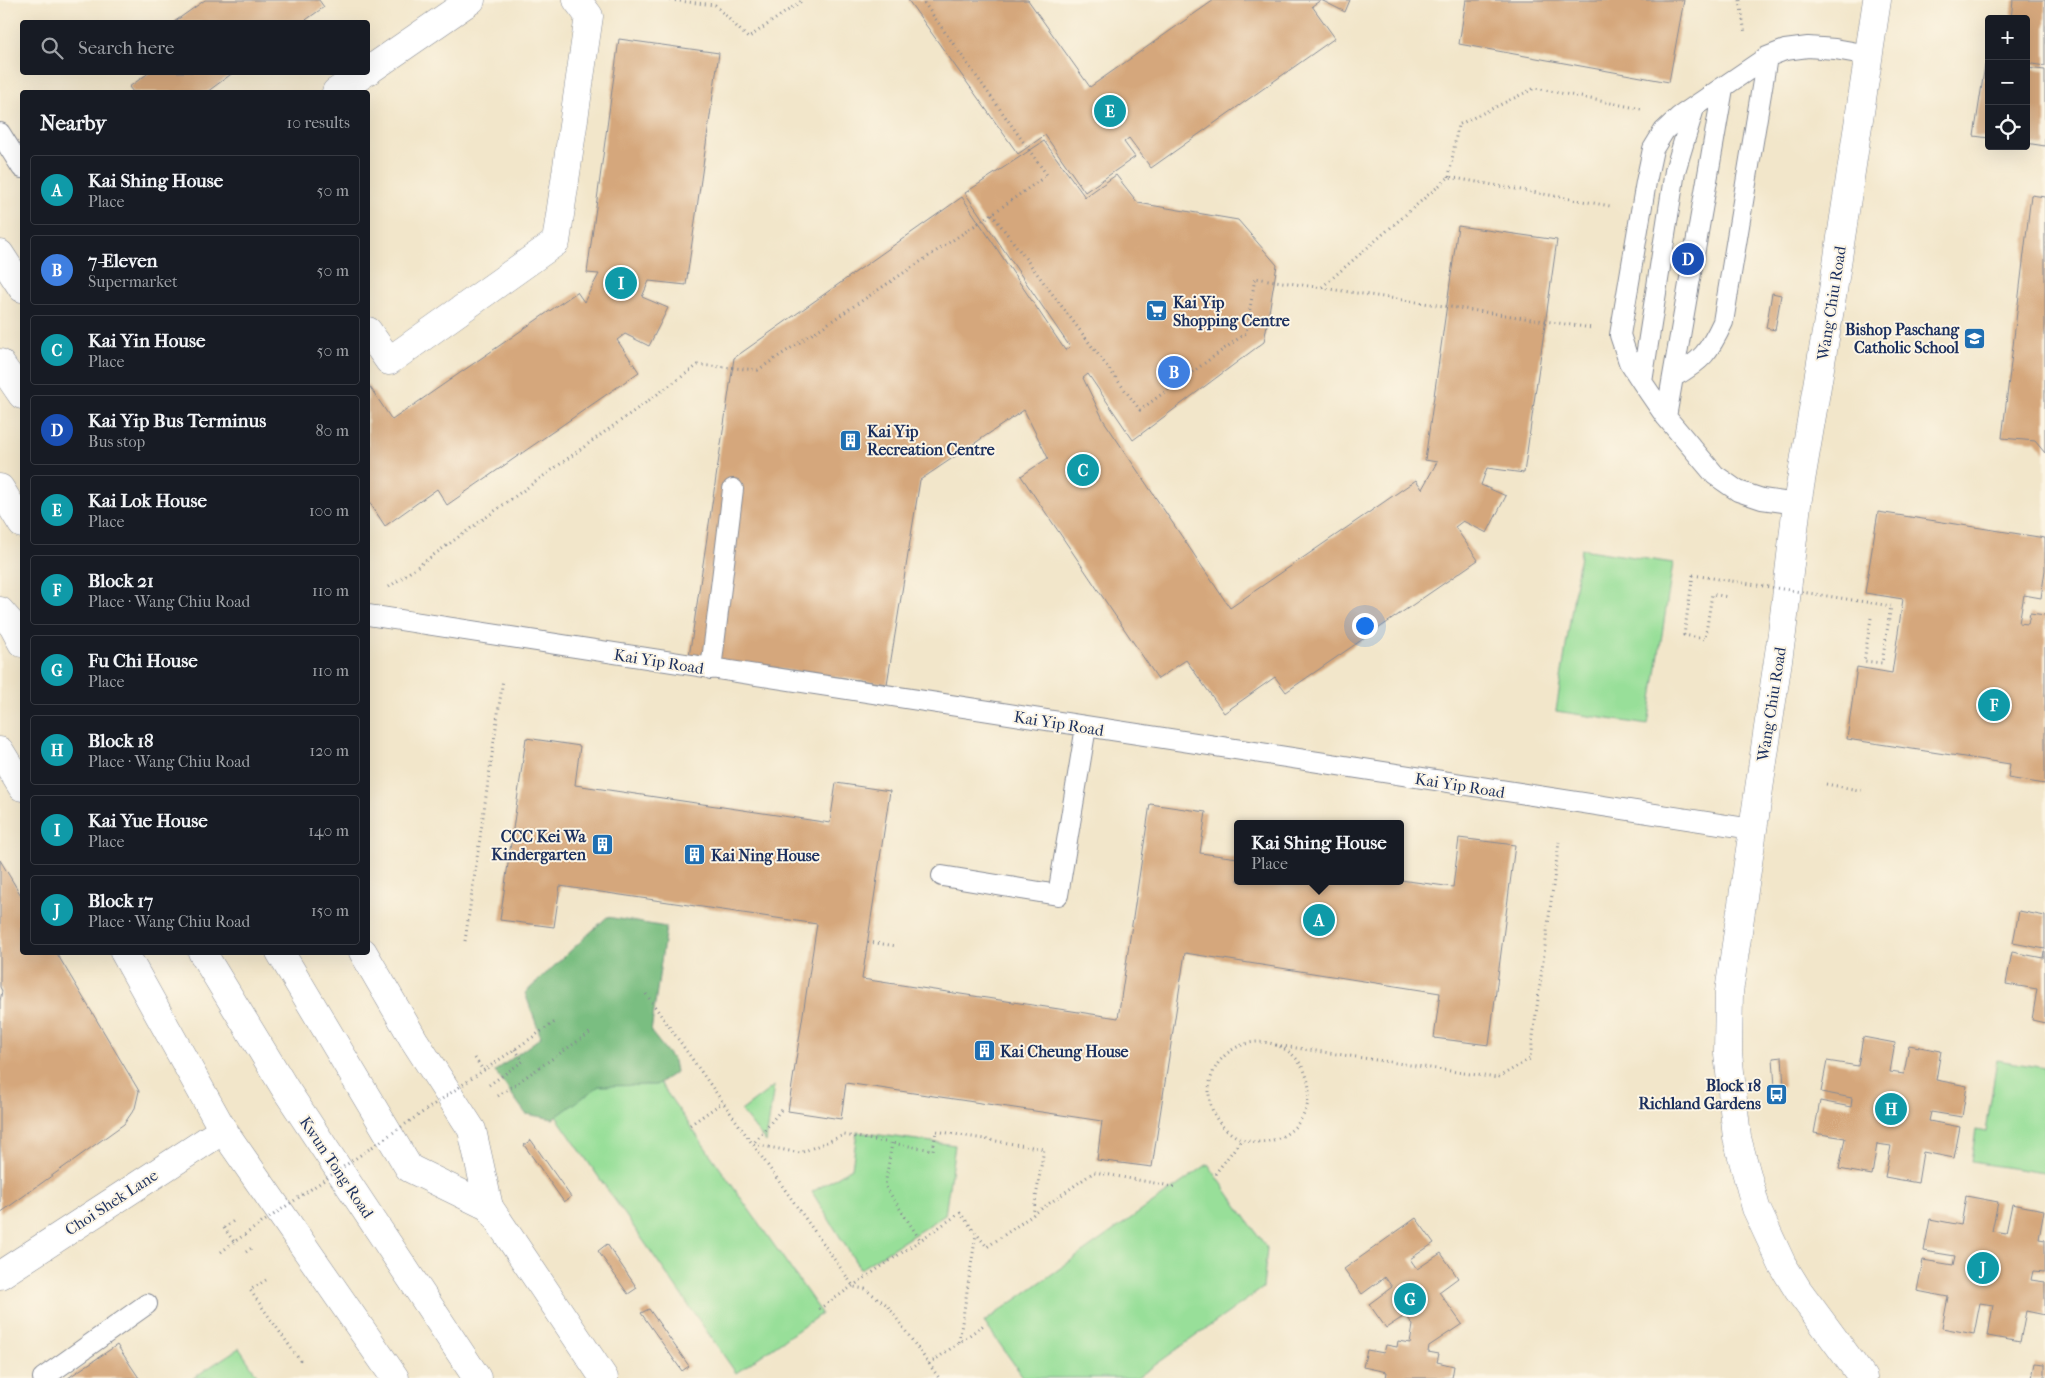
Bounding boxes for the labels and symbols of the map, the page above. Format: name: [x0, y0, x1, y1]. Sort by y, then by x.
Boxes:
pin: E: [1094, 92, 1126, 130]
pin: D: [1672, 240, 1704, 278]
street label: Wang Chiu Road: [1813, 244, 1850, 363]
pin: I: [605, 264, 637, 302]
place label: Kai Yip Shopping Centre: [1173, 293, 1290, 331]
supermarket icon: Kai Yip Shopping Centre: [1145, 299, 1169, 323]
place label: Bishop Paschang Catholic School: [1845, 320, 1960, 357]
school or university icon: Bishop Paschang Catholic School: [1963, 326, 1987, 350]
pin: B: [1158, 353, 1190, 391]
place label: Kai Yip Recreation Centre: [867, 422, 995, 459]
building icon: Kai Yip Recreation Centre: [839, 428, 863, 452]
pin: C: [1067, 451, 1099, 489]
your location: [1352, 613, 1378, 639]
street label: Kai Yip Road: [613, 645, 705, 678]
street label: Wang Chiu Road: [1753, 645, 1790, 764]
pin: F: [1978, 686, 2010, 724]
street label: Kai Yip Road: [1013, 707, 1105, 740]
street label: Kai Yip Road: [1414, 769, 1506, 802]
place label: CCC Kei Wa Kindergarten: [491, 827, 587, 865]
building icon: CCC Kei Wa Kindergarten: [590, 833, 614, 857]
building icon: Kai Ning House: [683, 843, 707, 867]
place label: Kai Ning House: [711, 846, 820, 866]
pin: A: [1303, 901, 1335, 939]
building icon: Kai Cheung House: [972, 1039, 996, 1063]
place label: Kai Cheung House: [1000, 1042, 1129, 1062]
place label: Block 18 Richland Gardens: [1638, 1076, 1761, 1113]
bus stop icon: Block 18 Richland Gardens: [1765, 1082, 1789, 1106]
pin: H: [1875, 1090, 1907, 1128]
street label: Kwun Tong Road: [296, 1113, 378, 1222]
street label: Choi Shek Lane: [61, 1165, 161, 1239]
pin: J: [1967, 1249, 1999, 1287]
pin: G: [1394, 1280, 1426, 1318]

